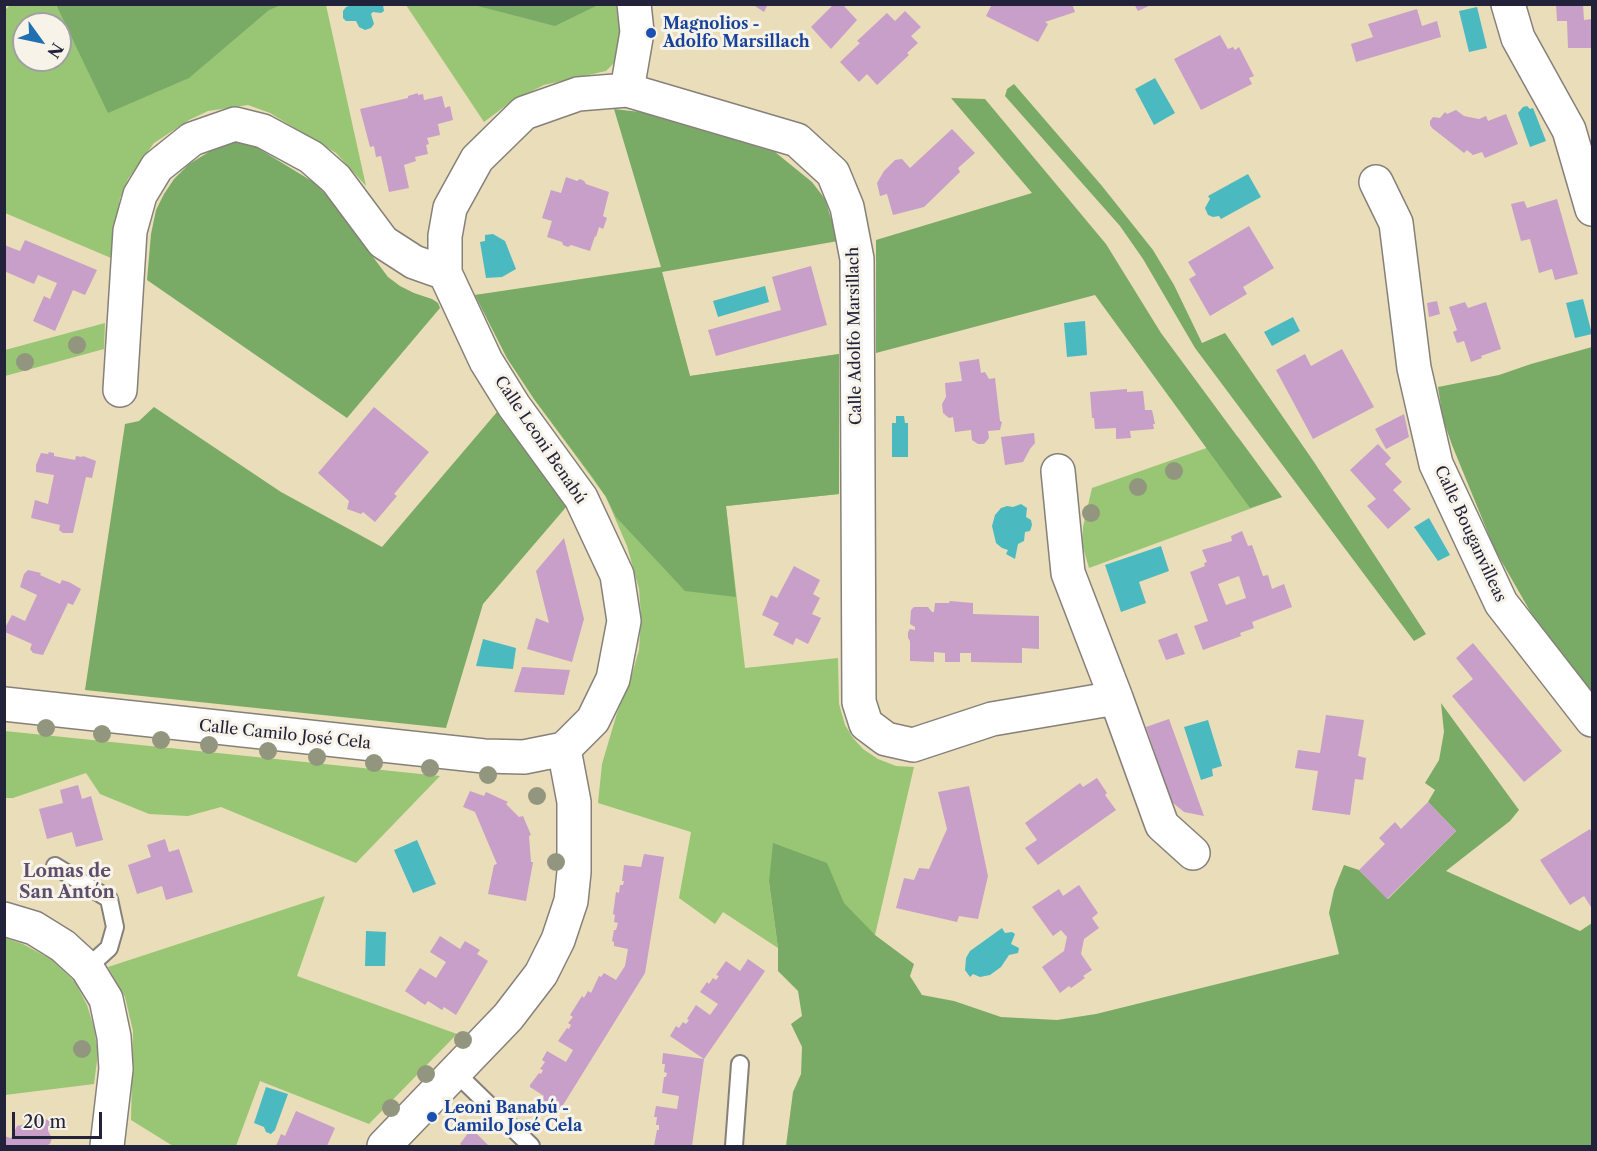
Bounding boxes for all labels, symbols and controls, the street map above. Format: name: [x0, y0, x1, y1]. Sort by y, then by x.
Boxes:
north arrow: [12, 12, 72, 72]
place label: Magnolios - Adolfo Marsillach: [663, 14, 810, 52]
marker: Magnolios - Adolfo Marsillach: [644, 26, 658, 40]
text: N: [43, 39, 68, 62]
street label: Calle Adolfo Marsillach: [844, 247, 866, 425]
street label: Calle Leoni Benabú: [490, 373, 590, 507]
street label: Calle Bouganvilleas: [1430, 463, 1510, 605]
street label: Calle Camilo José Cela: [198, 716, 372, 754]
district label: Lomas de San Antón: [19, 861, 115, 904]
place label: Leoni Banabú - Camilo José Cela: [444, 1098, 582, 1136]
scale bar: [15, 1100, 105, 1138]
marker: Leoni Banabú - Camilo José Cela: [425, 1110, 439, 1124]
text: 20 m: [23, 1111, 66, 1133]

